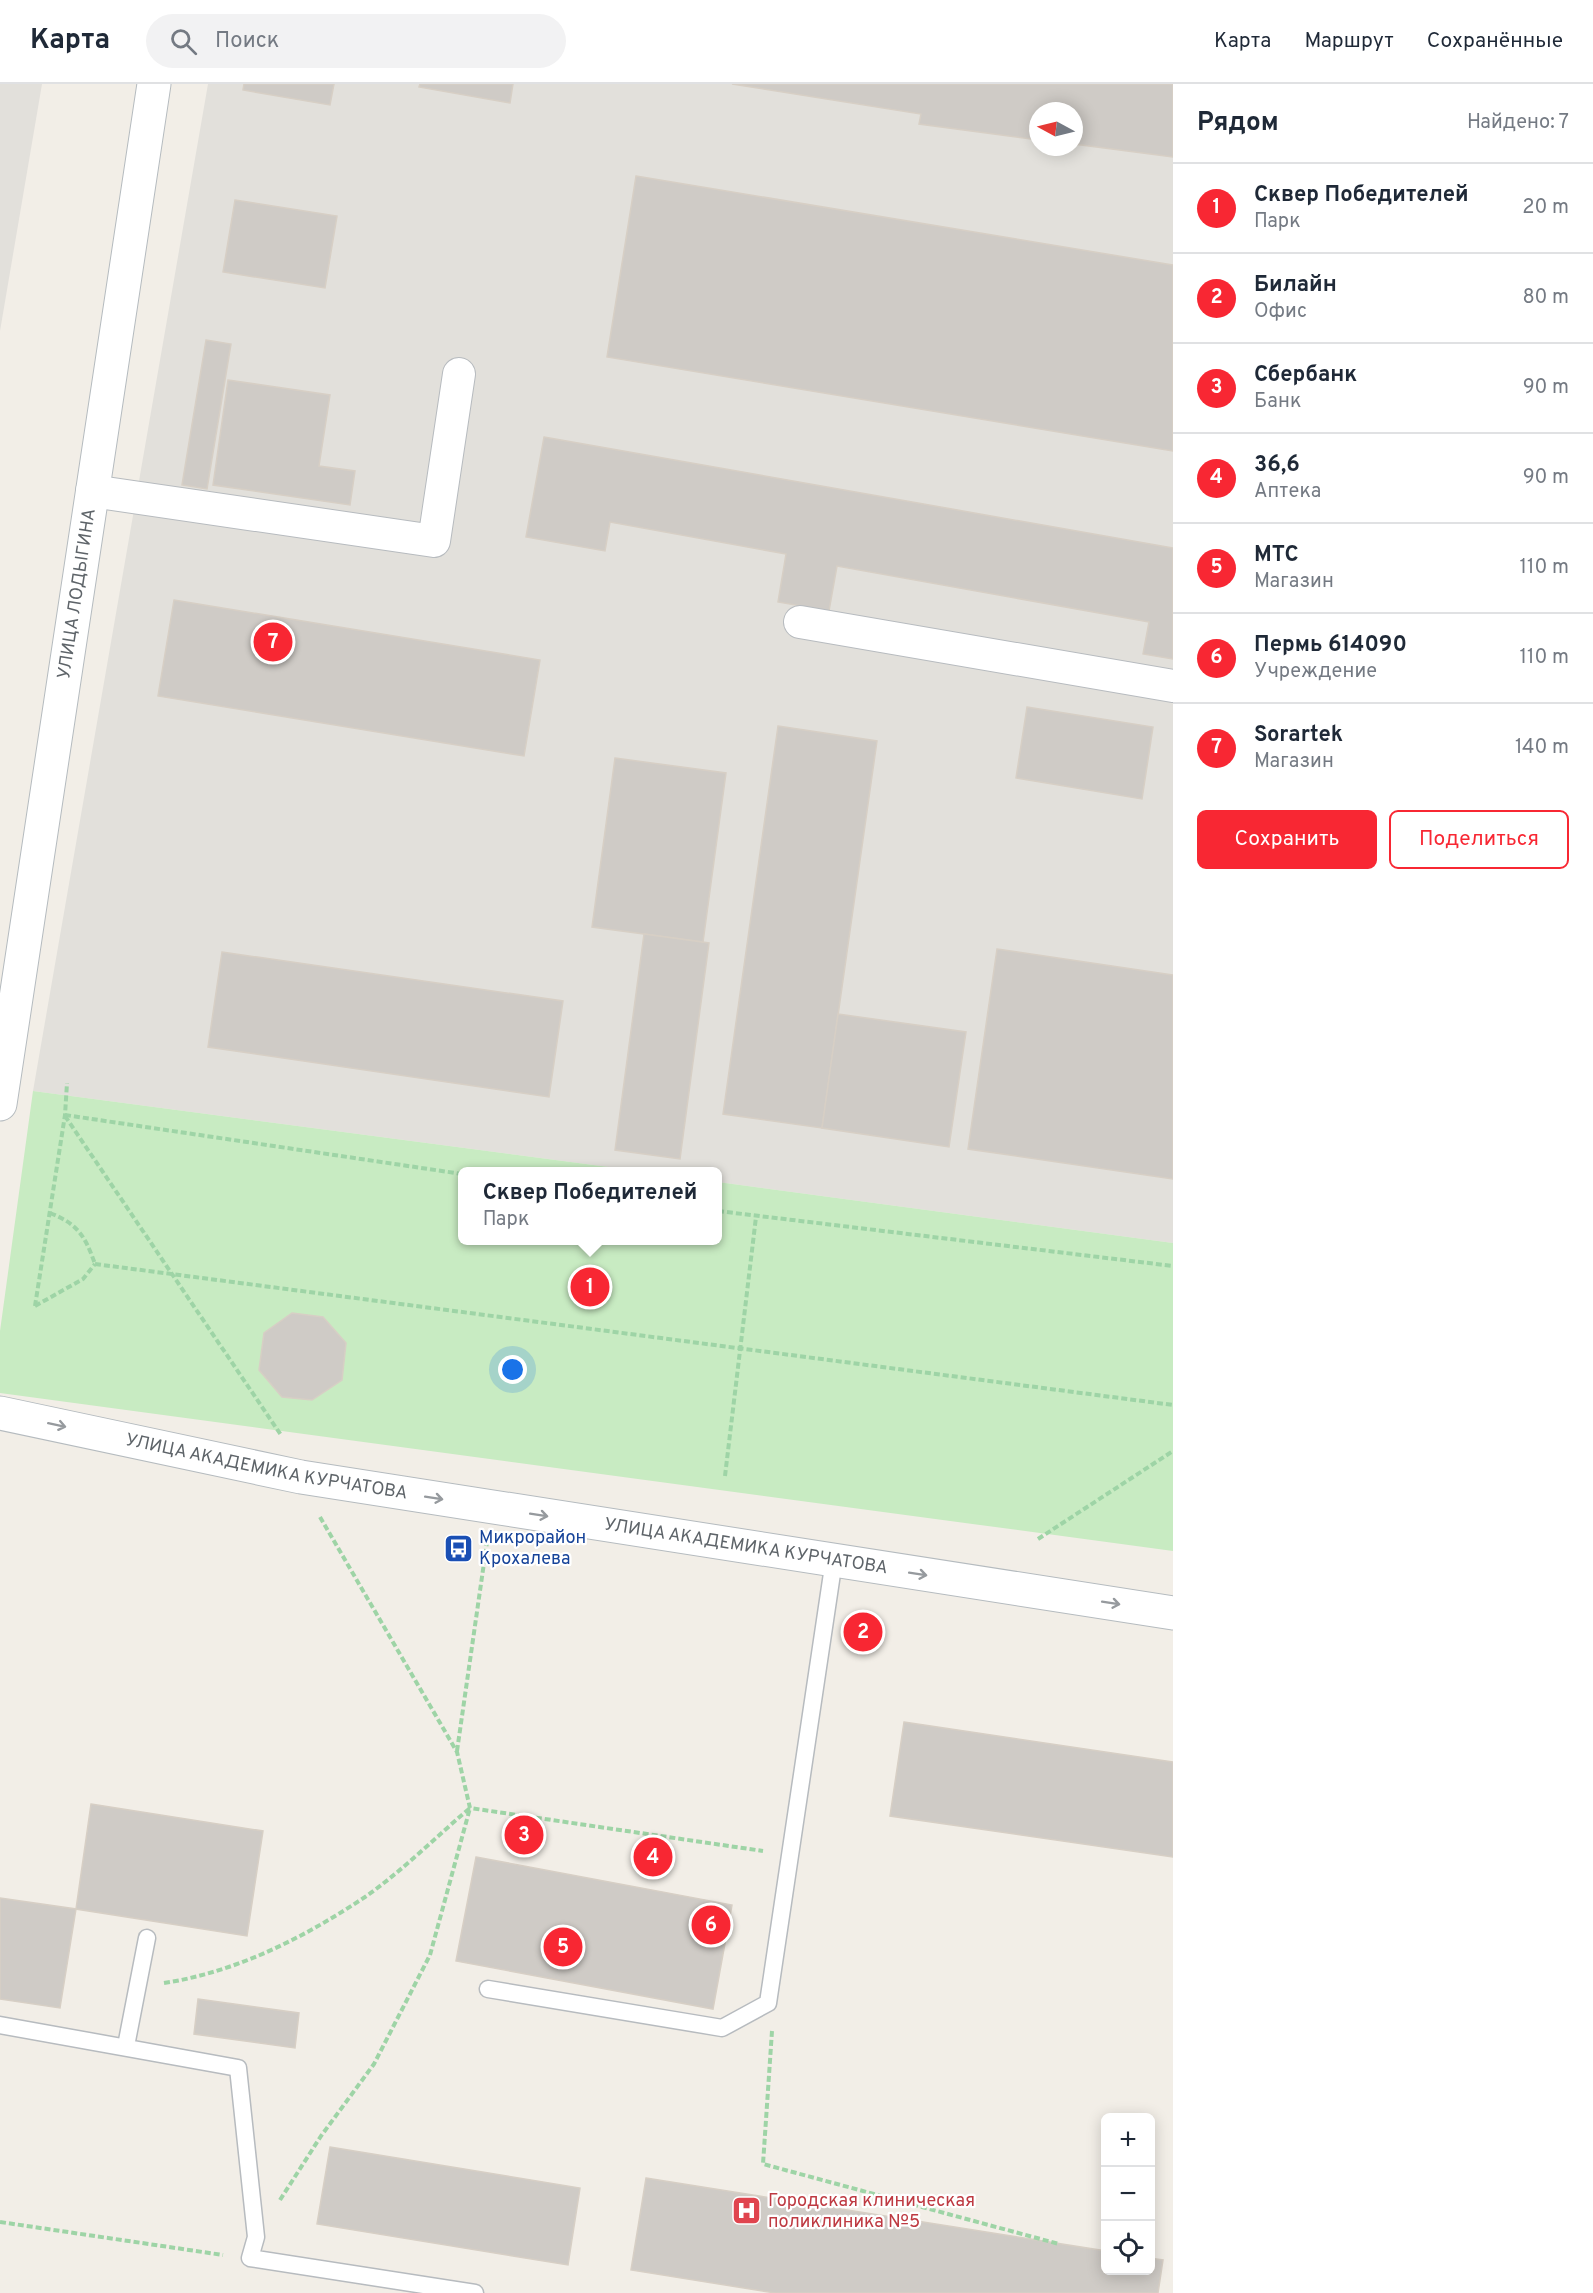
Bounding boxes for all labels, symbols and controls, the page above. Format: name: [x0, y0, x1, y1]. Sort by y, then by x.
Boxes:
search box: [146, 14, 566, 68]
text: Карта: [30, 23, 110, 59]
icon: search: [167, 25, 200, 58]
text: Поиск: [215, 28, 279, 55]
text: Карта: [1214, 28, 1271, 55]
text: Маршрут: [1304, 28, 1394, 55]
text: Сохранённые: [1427, 28, 1563, 55]
north arrow: [1029, 102, 1083, 156]
text: Рядом: [1197, 107, 1279, 140]
text: Найдено: 7: [1467, 110, 1569, 136]
text: Сквер Победителей: [1254, 182, 1469, 209]
text: 1: [1213, 195, 1221, 221]
text: 20 m: [1522, 195, 1569, 221]
text: Парк: [1254, 209, 1301, 235]
text: Билайн: [1254, 272, 1337, 299]
text: 2: [1210, 285, 1223, 311]
text: 80 m: [1523, 285, 1569, 311]
text: Офис: [1254, 299, 1307, 325]
text: Сбербанк: [1254, 362, 1357, 389]
text: 3: [1211, 375, 1223, 401]
text: 90 m: [1523, 375, 1569, 401]
text: Банк: [1254, 389, 1301, 415]
text: 36,6: [1254, 452, 1300, 479]
text: 4: [1210, 465, 1223, 491]
text: 90 m: [1523, 465, 1569, 491]
text: Аптека: [1254, 479, 1321, 505]
street label: УЛИЦА ЛОДЫГИНА: [53, 507, 101, 681]
text: МТС: [1254, 542, 1299, 569]
text: 5: [1210, 555, 1223, 581]
text: 110 m: [1520, 555, 1569, 581]
text: Магазин: [1254, 569, 1334, 595]
pin: 7: [254, 620, 292, 664]
text: Пермь 614090: [1254, 632, 1407, 659]
text: 6: [1210, 645, 1223, 671]
text: 110 m: [1520, 645, 1569, 671]
text: Учреждение: [1254, 659, 1377, 685]
text: Sorartek: [1254, 722, 1343, 749]
text: 7: [1211, 735, 1222, 761]
text: 140 m: [1515, 735, 1569, 761]
text: Магазин: [1254, 749, 1334, 775]
button: Сохранить: [1197, 810, 1377, 869]
button: Поделиться: [1389, 810, 1569, 869]
popup: [458, 1167, 722, 1245]
text: Сквер Победителей: [483, 1180, 697, 1207]
text: Парк: [483, 1207, 529, 1233]
pin: 1: [570, 1264, 610, 1310]
your location: [498, 1355, 527, 1384]
one-way arrow: [47, 1420, 66, 1431]
street label: УЛИЦА АКАДЕМИКА КУРЧАТОВА: [123, 1429, 409, 1505]
one-way arrow: [424, 1493, 443, 1504]
one-way arrow: [529, 1509, 548, 1520]
street label: УЛИЦА АКАДЕМИКА КУРЧАТОВА: [602, 1513, 889, 1580]
place label: Микрорайон Крохалева: [479, 1527, 586, 1571]
bus stop icon: Микрорайон Крохалева: [442, 1532, 474, 1564]
one-way arrow: [908, 1568, 928, 1579]
one-way arrow: [1101, 1598, 1121, 1609]
pin: 2: [844, 1610, 882, 1654]
pin: 3: [504, 1812, 544, 1858]
pin: 4: [634, 1834, 672, 1880]
pin: 6: [692, 1902, 730, 1948]
pin: 5: [544, 1924, 582, 1970]
map controls: [1101, 2113, 1155, 2275]
button: +: [1101, 2113, 1155, 2167]
button: −: [1101, 2167, 1155, 2221]
place label: Городская клиническая поликлиника №5: [768, 2190, 975, 2234]
hospital icon: Городская клиническая поликлиника №5: [731, 2195, 763, 2227]
button: locate: [1101, 2221, 1155, 2275]

